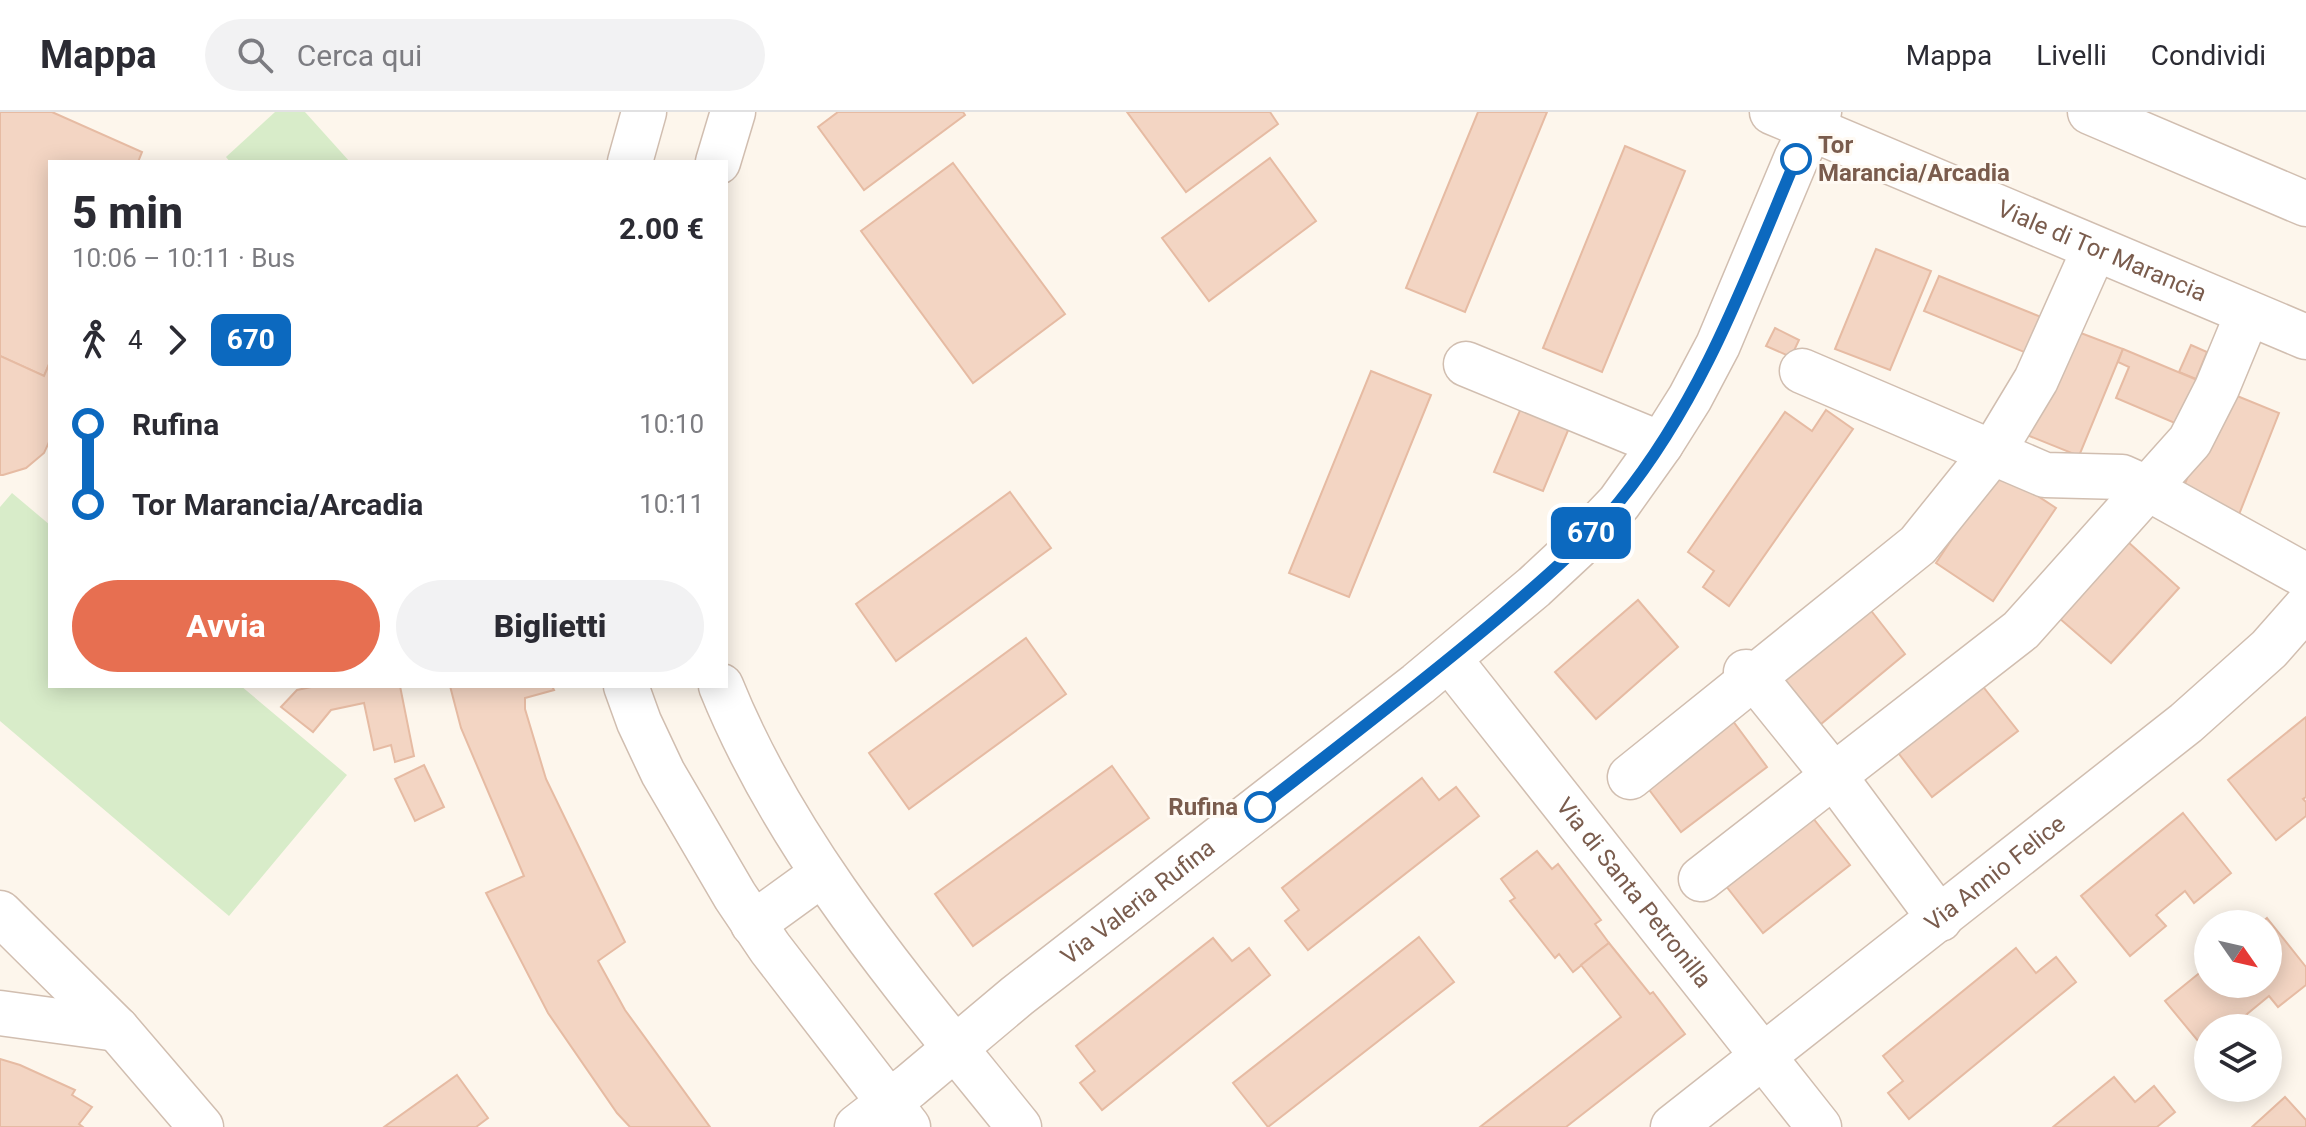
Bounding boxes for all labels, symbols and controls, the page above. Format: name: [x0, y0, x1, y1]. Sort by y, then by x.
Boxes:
search box: [205, 19, 765, 91]
text: Mappa: [40, 33, 157, 77]
icon: search: [233, 33, 277, 77]
text: Cerca qui: [297, 38, 422, 73]
text: Mappa: [1906, 39, 1992, 72]
text: Livelli: [2036, 39, 2107, 72]
text: Condividi: [2151, 39, 2266, 72]
place label: Tor Marancia/Arcadia: [1818, 131, 2010, 187]
marker: Tor Marancia/Arcadia: [1781, 144, 1811, 174]
text: 5 min: [72, 187, 183, 239]
street label: Viale di Tor Marancia: [1993, 195, 2211, 307]
text: 2.00 €: [619, 211, 704, 246]
text: 10:06 – 10:11 · Bus: [72, 243, 295, 273]
icon: walk: [72, 318, 116, 362]
icon: forward: [155, 318, 199, 362]
text: 670: [227, 323, 275, 356]
text: 4: [128, 325, 143, 355]
text: Rufina: [132, 407, 219, 442]
text: 10:10: [639, 409, 704, 439]
text: Tor Marancia/Arcadia: [132, 487, 423, 522]
text: 10:11: [639, 489, 704, 519]
line badge: 670: [1545, 507, 1637, 559]
text: 670: [1567, 516, 1615, 549]
button: Avvia: [72, 580, 380, 672]
button: Biglietti: [396, 580, 704, 672]
marker: Rufina: [1245, 792, 1275, 822]
street label: Via di Santa Petronilla: [1550, 792, 1717, 993]
place label: Rufina: [1168, 793, 1238, 821]
street label: Via Annio Felice: [1919, 810, 2071, 937]
street label: Via Valeria Rufina: [1055, 833, 1220, 970]
north arrow: [2194, 910, 2282, 998]
map controls: [2194, 910, 2282, 1102]
button: layers: [2194, 1014, 2282, 1102]

